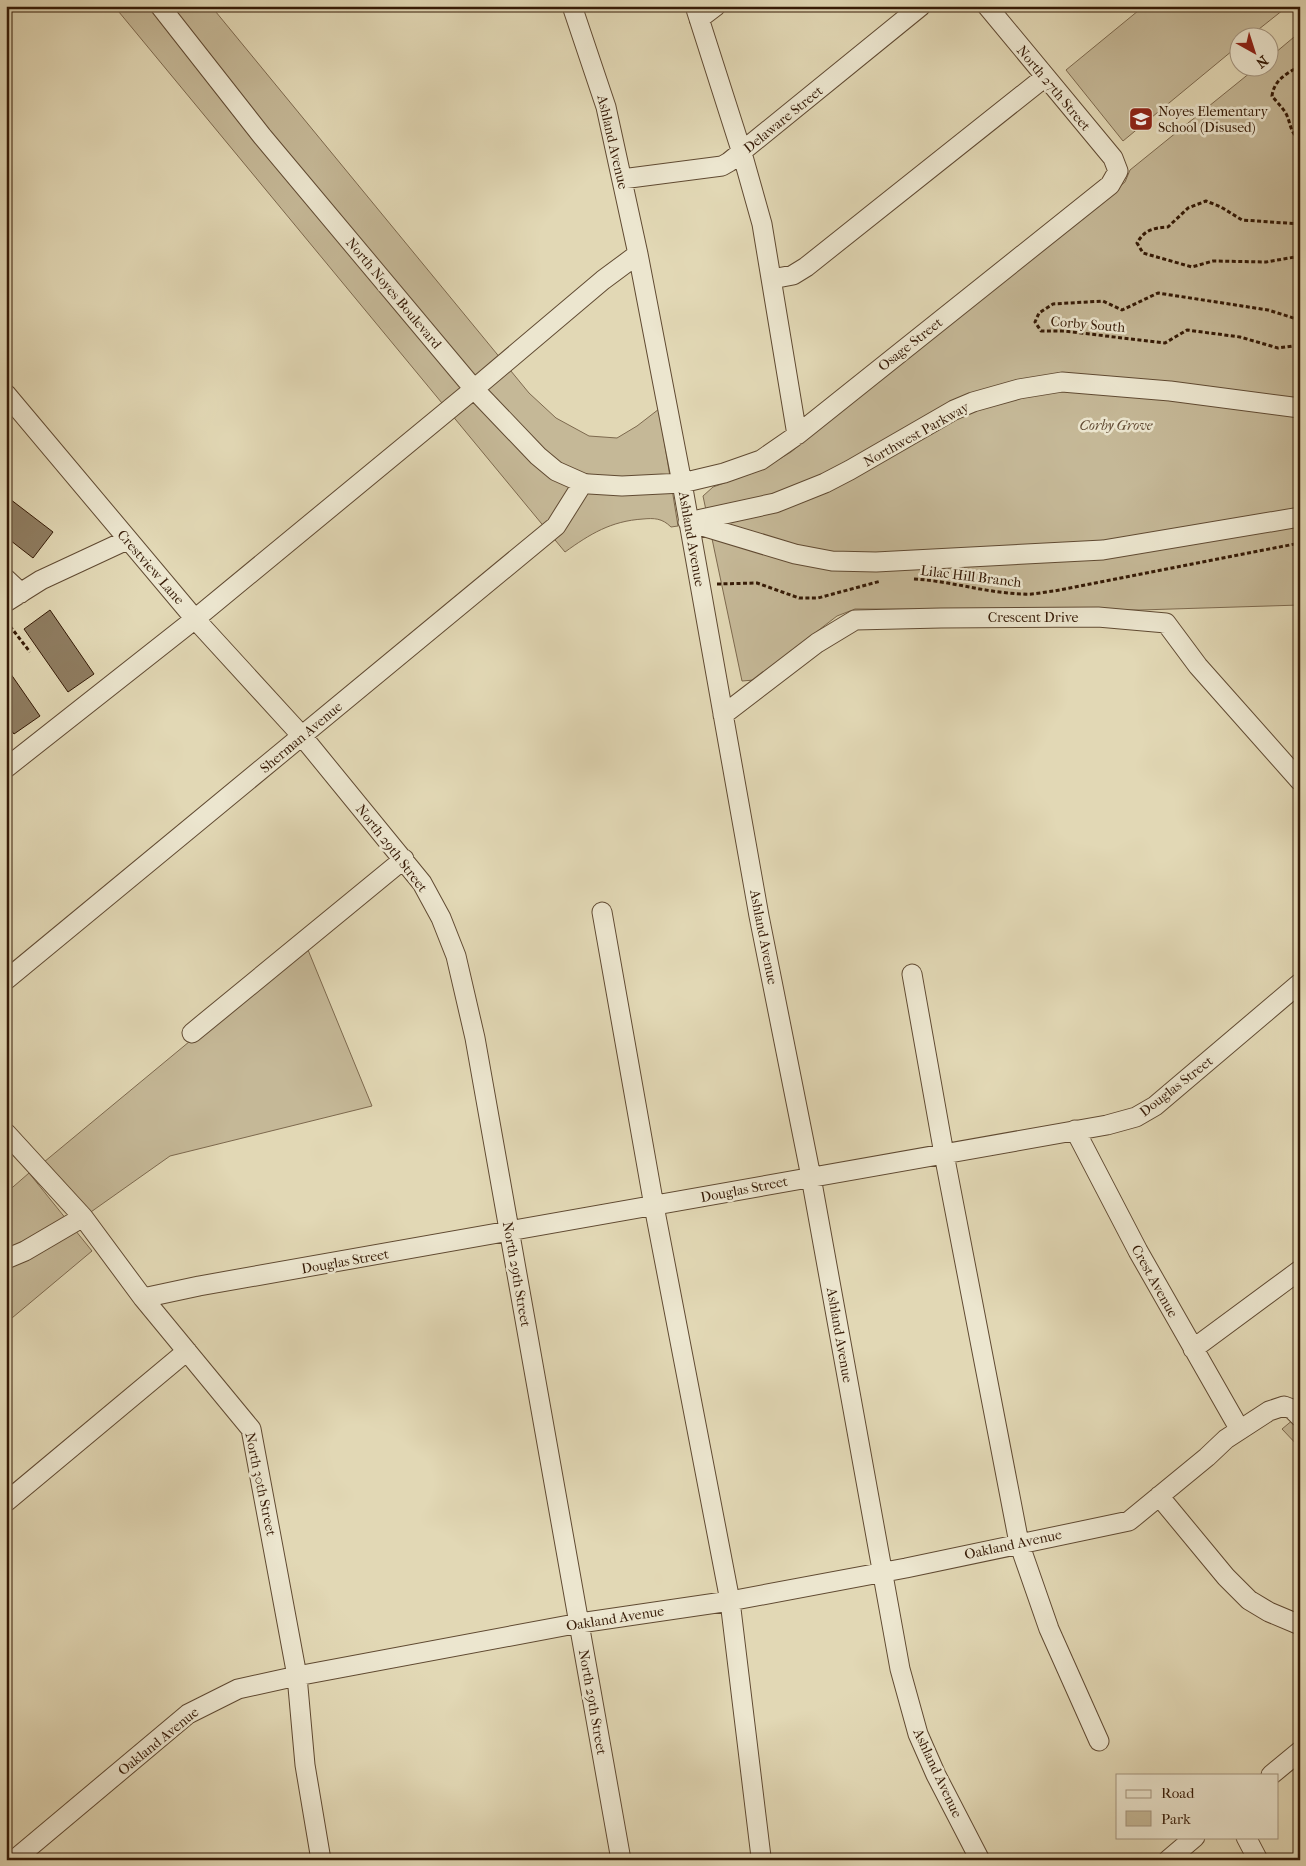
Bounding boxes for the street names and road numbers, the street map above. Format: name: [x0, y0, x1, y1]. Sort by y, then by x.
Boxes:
street label: North 27th Street: [1013, 42, 1094, 134]
street label: Delaware Street: [740, 82, 826, 157]
street label: Ashland Avenue: [593, 92, 632, 191]
street label: North Noyes Boulevard: [342, 234, 445, 353]
street label: Corby South: [1050, 313, 1126, 336]
street label: Osage Street: [875, 314, 946, 375]
street label: Northwest Parkway: [861, 398, 972, 470]
street label: Ashland Avenue: [675, 489, 708, 588]
street label: Crestview Lane: [114, 526, 188, 608]
street label: Lilac Hill Branch: [919, 562, 1023, 591]
street label: Crescent Drive: [988, 609, 1078, 626]
street label: Sherman Avenue: [257, 698, 346, 777]
street label: North 29th Street: [352, 801, 431, 896]
street label: Ashland Avenue: [746, 887, 781, 986]
street label: Douglas Street: [1136, 1052, 1216, 1120]
street label: Douglas Street: [699, 1173, 789, 1206]
street label: North 29th Street: [499, 1220, 534, 1328]
street label: Crest Avenue: [1128, 1242, 1182, 1321]
street label: Douglas Street: [300, 1245, 390, 1278]
street label: Ashland Avenue: [823, 1285, 856, 1384]
street label: North 30th Street: [241, 1431, 280, 1537]
street label: Oakland Avenue: [963, 1526, 1063, 1563]
street label: Oakland Avenue: [565, 1602, 665, 1635]
street label: North 29th Street: [575, 1648, 610, 1756]
street label: Oakland Avenue: [114, 1704, 202, 1779]
street label: Ashland Avenue: [909, 1725, 966, 1820]

